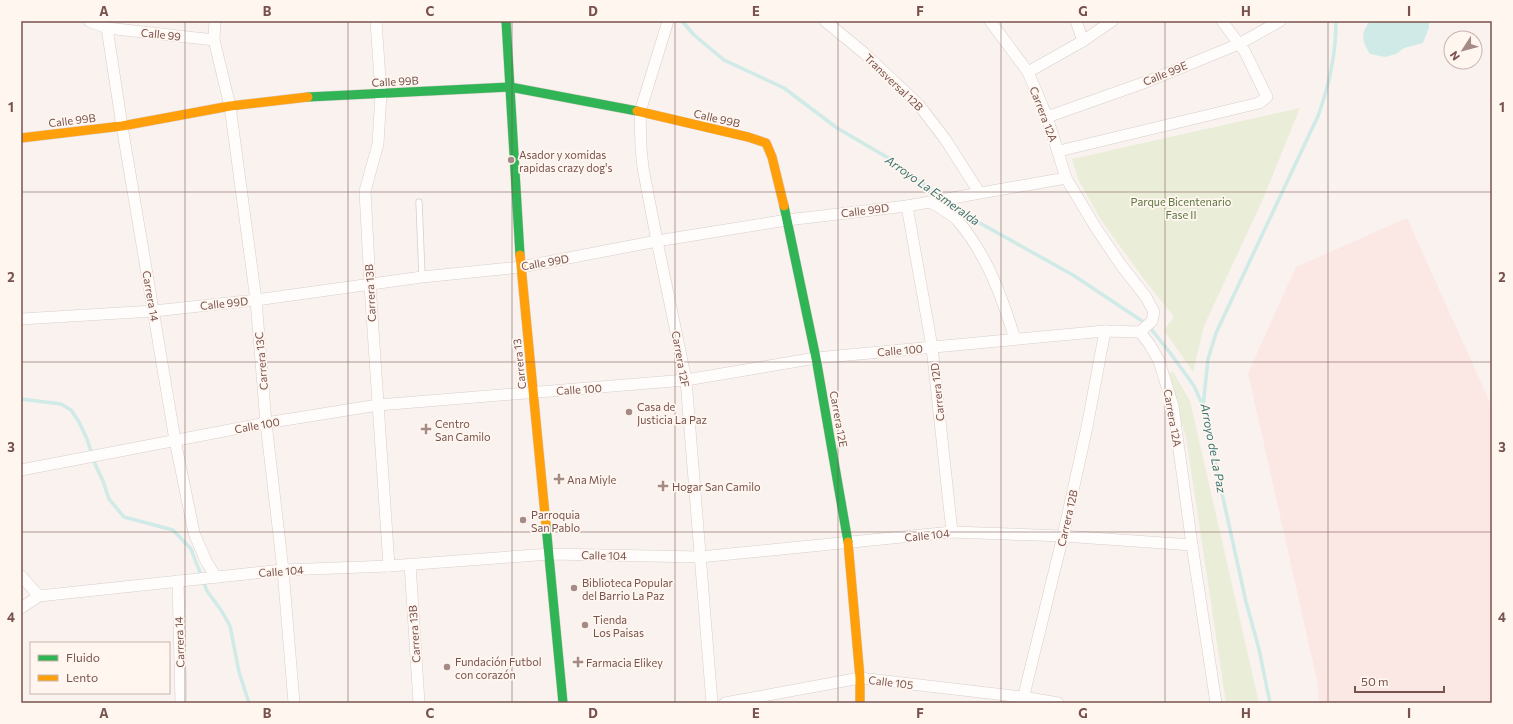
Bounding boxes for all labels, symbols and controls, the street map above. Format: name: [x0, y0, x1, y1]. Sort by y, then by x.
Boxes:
text: A: [99, 3, 109, 19]
text: B: [263, 3, 272, 19]
text: C: [426, 3, 435, 19]
text: D: [588, 3, 598, 19]
text: E: [752, 3, 760, 19]
text: F: [916, 3, 924, 19]
text: G: [1078, 3, 1088, 19]
text: H: [1241, 3, 1251, 19]
text: I: [1407, 3, 1411, 19]
street label: Calle 99: [140, 25, 182, 43]
north arrow: [1443, 30, 1483, 70]
text: N: [1447, 49, 1462, 63]
street label: Transversal 12B: [862, 51, 926, 113]
street label: Calle 99E: [1141, 58, 1189, 88]
street label: Calle 99B: [371, 73, 419, 89]
street label: Carrera 12A: [1027, 84, 1061, 144]
text: 1: [8, 99, 14, 115]
text: 1: [1499, 99, 1505, 115]
street label: Calle 99B: [693, 106, 741, 130]
street label: Calle 99B: [48, 111, 96, 129]
place label: Asador y xomidas rapidas crazy dog's: [519, 148, 612, 174]
water label: Arroyo La Esmeralda: [882, 152, 983, 228]
marker: Asador y xomidas rapidas crazy dog's: [506, 155, 516, 165]
park label: Parque Bicentenario Fase II: [1131, 195, 1232, 221]
street label: Calle 99D: [840, 201, 890, 219]
street label: Calle 99D: [520, 251, 570, 273]
street label: Carrera 13B: [362, 264, 378, 322]
text: 2: [7, 269, 15, 285]
text: 2: [1498, 269, 1506, 285]
street label: Carrera 14: [140, 270, 162, 323]
street label: Calle 99D: [199, 294, 249, 312]
street label: Carrera 12F: [670, 330, 692, 388]
street label: Carrera 13C: [252, 331, 270, 391]
street label: Carrera 13: [510, 338, 528, 390]
street label: Calle 100: [877, 342, 923, 358]
street label: Carrera 12D: [927, 362, 947, 422]
street label: Calle 100: [556, 381, 602, 397]
street label: Carrera 12A: [1162, 388, 1185, 448]
street label: Carrera 12E: [828, 390, 850, 448]
place label: Casa de Justicia La Paz: [637, 400, 708, 427]
water label: Arroyo de La Paz: [1198, 401, 1230, 494]
marker: Casa de Justicia La Paz: [624, 407, 634, 417]
street label: Calle 100: [233, 415, 281, 435]
place label: Centro San Camilo: [435, 417, 491, 443]
marker: Centro San Camilo: [420, 423, 432, 435]
text: 3: [7, 439, 15, 455]
text: 3: [1498, 439, 1506, 455]
place label: Ana Miyle: [567, 473, 617, 486]
marker: Ana Miyle: [554, 474, 564, 484]
marker: Hogar San Camilo: [657, 480, 669, 492]
place label: Hogar San Camilo: [672, 480, 761, 493]
street label: Carrera 12B: [1054, 488, 1080, 548]
place label: Parroquia San Pablo: [531, 508, 581, 534]
marker: Parroquia San Pablo: [518, 515, 528, 525]
street label: Calle 104: [904, 526, 951, 544]
street label: Calle 104: [581, 548, 627, 562]
street label: Calle 104: [258, 563, 304, 579]
place label: Biblioteca Popular del Barrio La Paz: [582, 576, 674, 602]
marker: Biblioteca Popular del Barrio La Paz: [569, 583, 579, 593]
street label: Carrera 13B: [405, 605, 423, 663]
text: 4: [7, 609, 15, 625]
text: 4: [1498, 609, 1506, 625]
place label: Tienda Los Paisas: [593, 613, 644, 639]
street label: Carrera 14: [172, 616, 186, 668]
marker: Tienda Los Paisas: [580, 620, 590, 630]
legend: [30, 642, 170, 694]
text: Fluido: [66, 650, 100, 664]
place label: Fundación Futbol con corazón: [455, 655, 542, 681]
place label: Farmacia Elikey: [586, 656, 663, 669]
marker: Farmacia Elikey: [573, 657, 583, 667]
marker: Fundación Futbol con corazón: [442, 662, 452, 672]
scale bar: [1355, 668, 1444, 694]
text: Lento: [66, 670, 98, 684]
street label: Calle 105: [868, 673, 914, 691]
text: 50 m: [1361, 674, 1389, 688]
text: A: [99, 705, 109, 721]
text: B: [263, 705, 272, 721]
text: C: [426, 705, 435, 721]
text: D: [588, 705, 598, 721]
text: E: [752, 705, 760, 721]
text: F: [916, 705, 924, 721]
text: G: [1078, 705, 1088, 721]
text: H: [1241, 705, 1251, 721]
text: I: [1407, 705, 1411, 721]

